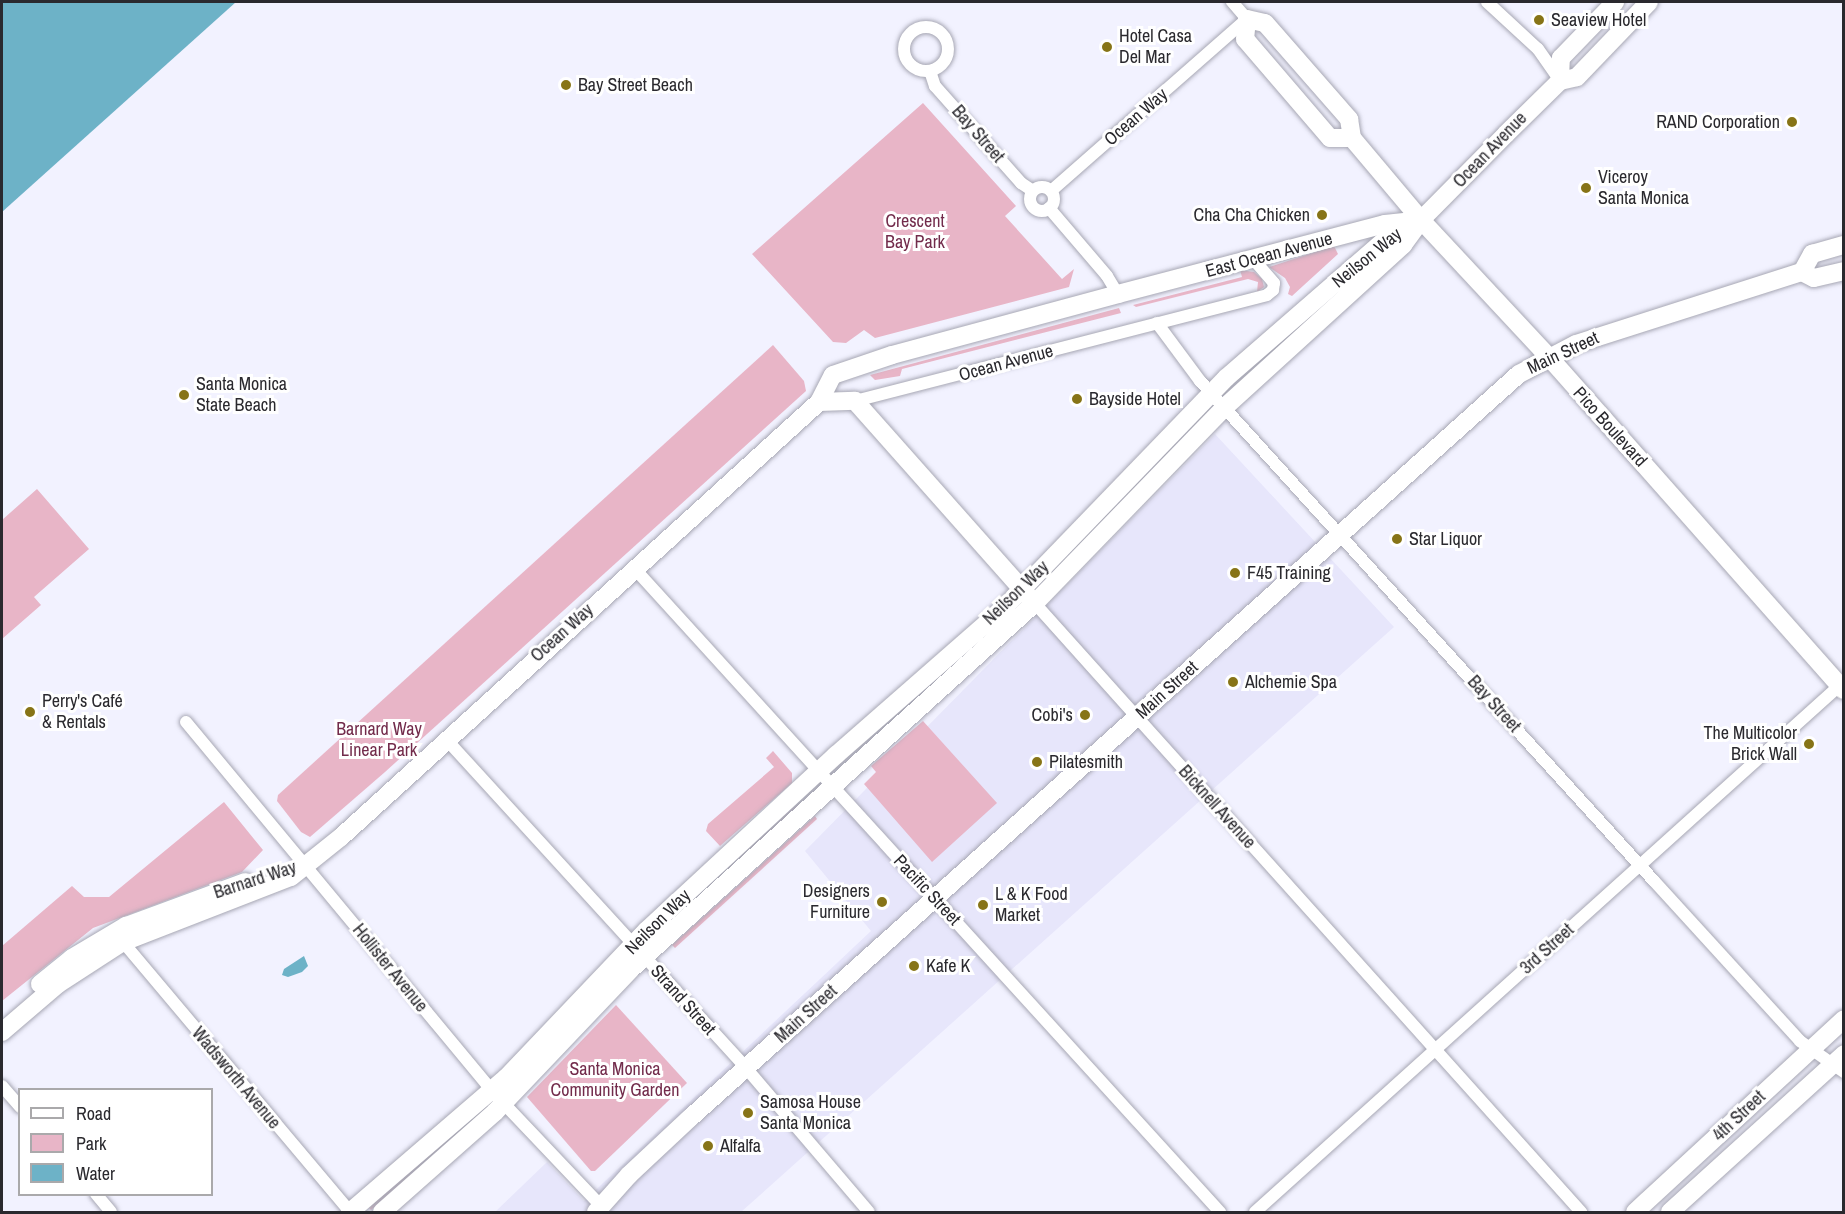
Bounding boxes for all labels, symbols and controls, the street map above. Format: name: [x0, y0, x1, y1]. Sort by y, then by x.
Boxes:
place label: Seaview Hotel: [1551, 9, 1646, 31]
marker: Seaview Hotel: [1532, 13, 1546, 27]
place label: Hotel Casa Del Mar: [1119, 26, 1192, 68]
marker: Hotel Casa Del Mar: [1100, 40, 1114, 54]
place label: Bay Street Beach: [578, 74, 693, 96]
marker: Bay Street Beach: [559, 78, 573, 92]
street label: Ocean Way: [1100, 84, 1172, 150]
street label: Bay Street: [947, 101, 1009, 167]
street label: Ocean Avenue: [1448, 107, 1532, 193]
place label: RAND Corporation: [1656, 111, 1780, 133]
marker: RAND Corporation: [1785, 115, 1799, 129]
place label: Viceroy Santa Monica: [1598, 167, 1689, 210]
marker: Viceroy Santa Monica: [1579, 181, 1593, 195]
place label: Cha Cha Chicken: [1194, 204, 1310, 226]
marker: Cha Cha Chicken: [1315, 208, 1329, 222]
park label: Crescent Bay Park: [885, 211, 945, 254]
street label: Neilson Way: [1328, 223, 1406, 293]
street label: East Ocean Avenue: [1203, 228, 1335, 282]
street label: Main Street: [1524, 327, 1602, 379]
street label: Ocean Avenue: [956, 340, 1056, 386]
place label: Santa Monica State Beach: [196, 374, 287, 416]
street label: Pico Boulevard: [1568, 383, 1652, 471]
marker: Santa Monica State Beach: [177, 388, 191, 402]
place label: Bayside Hotel: [1089, 388, 1181, 410]
marker: Bayside Hotel: [1070, 392, 1084, 406]
place label: Star Liquor: [1409, 528, 1482, 550]
marker: Star Liquor: [1390, 532, 1404, 546]
street label: Neilson Way: [979, 556, 1053, 630]
place label: F45 Training: [1247, 562, 1331, 584]
marker: F45 Training: [1228, 566, 1242, 580]
street label: Ocean Way: [526, 599, 598, 667]
street label: Main Street: [1131, 656, 1203, 724]
place label: Alchemie Spa: [1245, 671, 1337, 693]
street label: Bay Street: [1463, 671, 1525, 737]
marker: Alchemie Spa: [1226, 675, 1240, 689]
place label: Perry's Café & Rentals: [42, 691, 123, 734]
place label: Cobi's: [1032, 704, 1073, 726]
marker: Perry's Café & Rentals: [23, 705, 37, 719]
marker: Cobi's: [1078, 708, 1092, 722]
park label: Barnard Way Linear Park: [336, 719, 422, 762]
place label: The Multicolor Brick Wall: [1703, 723, 1797, 766]
marker: The Multicolor Brick Wall: [1802, 737, 1816, 751]
place label: Pilatesmith: [1049, 751, 1123, 773]
marker: Pilatesmith: [1030, 755, 1044, 769]
street label: Bicknell Avenue: [1174, 761, 1260, 853]
street label: Pacific Street: [889, 850, 965, 930]
street label: Barnard Way: [211, 857, 299, 903]
place label: Designers Furniture: [803, 881, 870, 924]
place label: L & K Food Market: [995, 884, 1068, 926]
street label: Neilson Way: [621, 885, 695, 959]
marker: Designers Furniture: [875, 895, 889, 909]
marker: L & K Food Market: [976, 898, 990, 912]
street label: Hollister Avenue: [348, 919, 432, 1017]
street label: 3rd Street: [1516, 919, 1578, 979]
place label: Kafe K: [926, 955, 970, 977]
marker: Kafe K: [907, 959, 921, 973]
street label: Strand Street: [646, 960, 720, 1040]
street label: Main Street: [770, 980, 842, 1048]
street label: Wadsworth Avenue: [187, 1022, 285, 1134]
park label: Santa Monica Community Garden: [551, 1059, 679, 1102]
street label: 4th Street: [1708, 1086, 1770, 1146]
legend: [18, 1088, 213, 1196]
place label: Samosa House Santa Monica: [760, 1092, 861, 1134]
text: Road: [76, 1101, 111, 1126]
marker: Samosa House Santa Monica: [741, 1106, 755, 1120]
text: Park: [76, 1131, 106, 1156]
place label: Alfalfa: [720, 1135, 761, 1157]
marker: Alfalfa: [701, 1139, 715, 1153]
text: Water: [76, 1161, 115, 1186]

